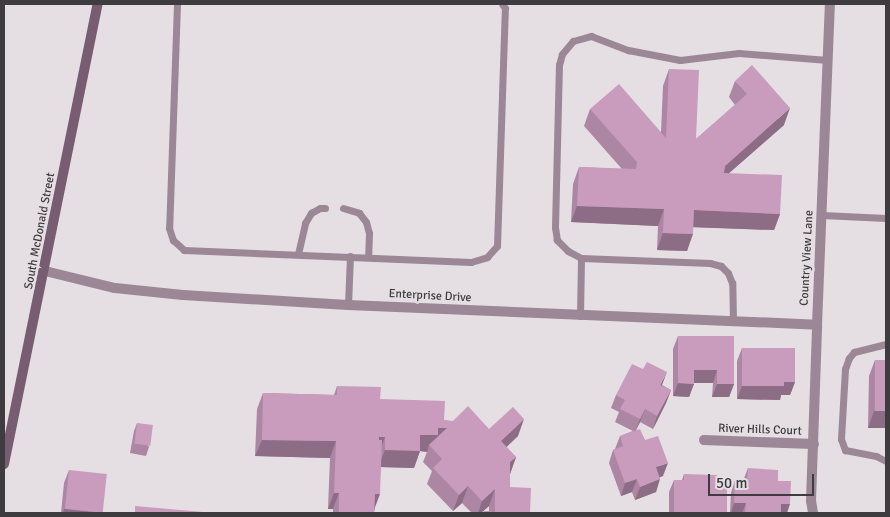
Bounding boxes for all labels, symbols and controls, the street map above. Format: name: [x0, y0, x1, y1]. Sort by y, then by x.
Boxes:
street label: South McDonald Street: [22, 171, 58, 291]
street label: Country View Lane: [797, 210, 817, 306]
street label: Enterprise Drive: [388, 287, 472, 305]
street label: River Hills Court: [718, 421, 802, 439]
scale bar: [710, 464, 816, 496]
text: 50 m: [716, 474, 747, 492]

